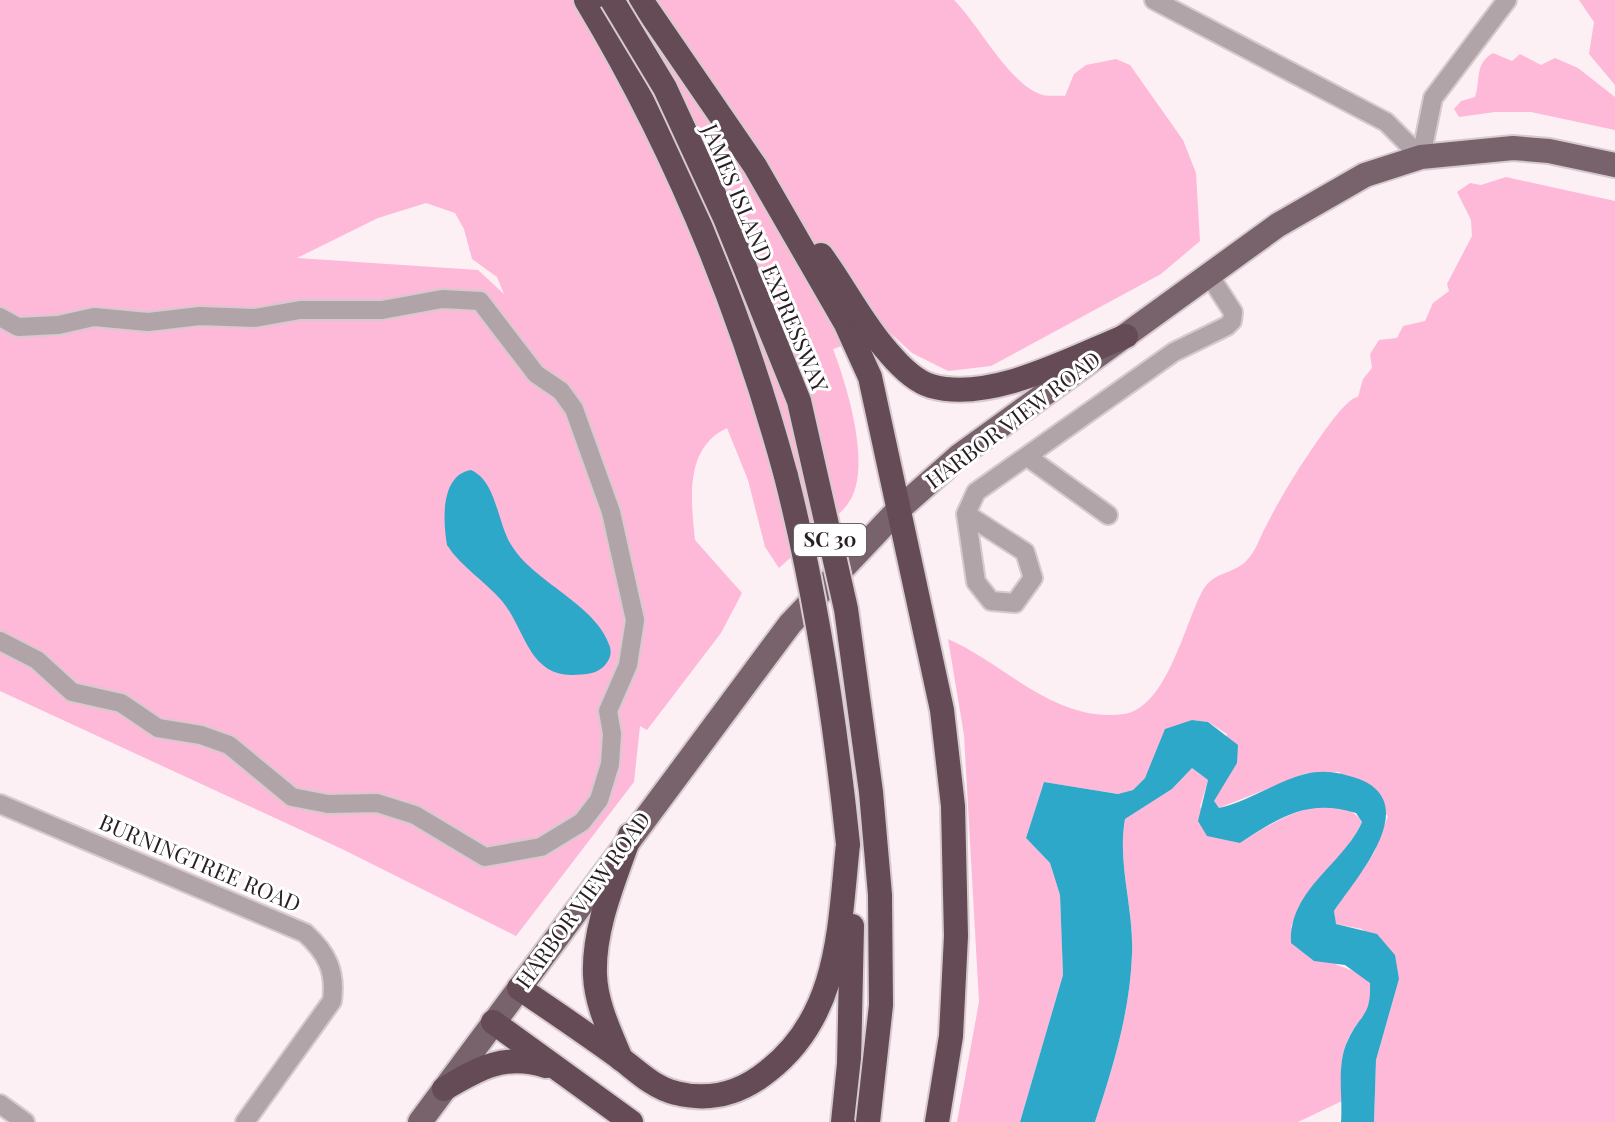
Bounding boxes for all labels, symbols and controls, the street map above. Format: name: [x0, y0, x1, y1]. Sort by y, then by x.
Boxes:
street label: JAMES ISLAND EXPRESSWAY: [695, 118, 836, 396]
street label: HARBOR VIEW ROAD: [919, 343, 1106, 495]
road number: SC 30: [794, 524, 866, 556]
street label: HARBOR VIEW ROAD: [508, 805, 657, 994]
street label: BURNINGTREE ROAD: [95, 806, 306, 918]

